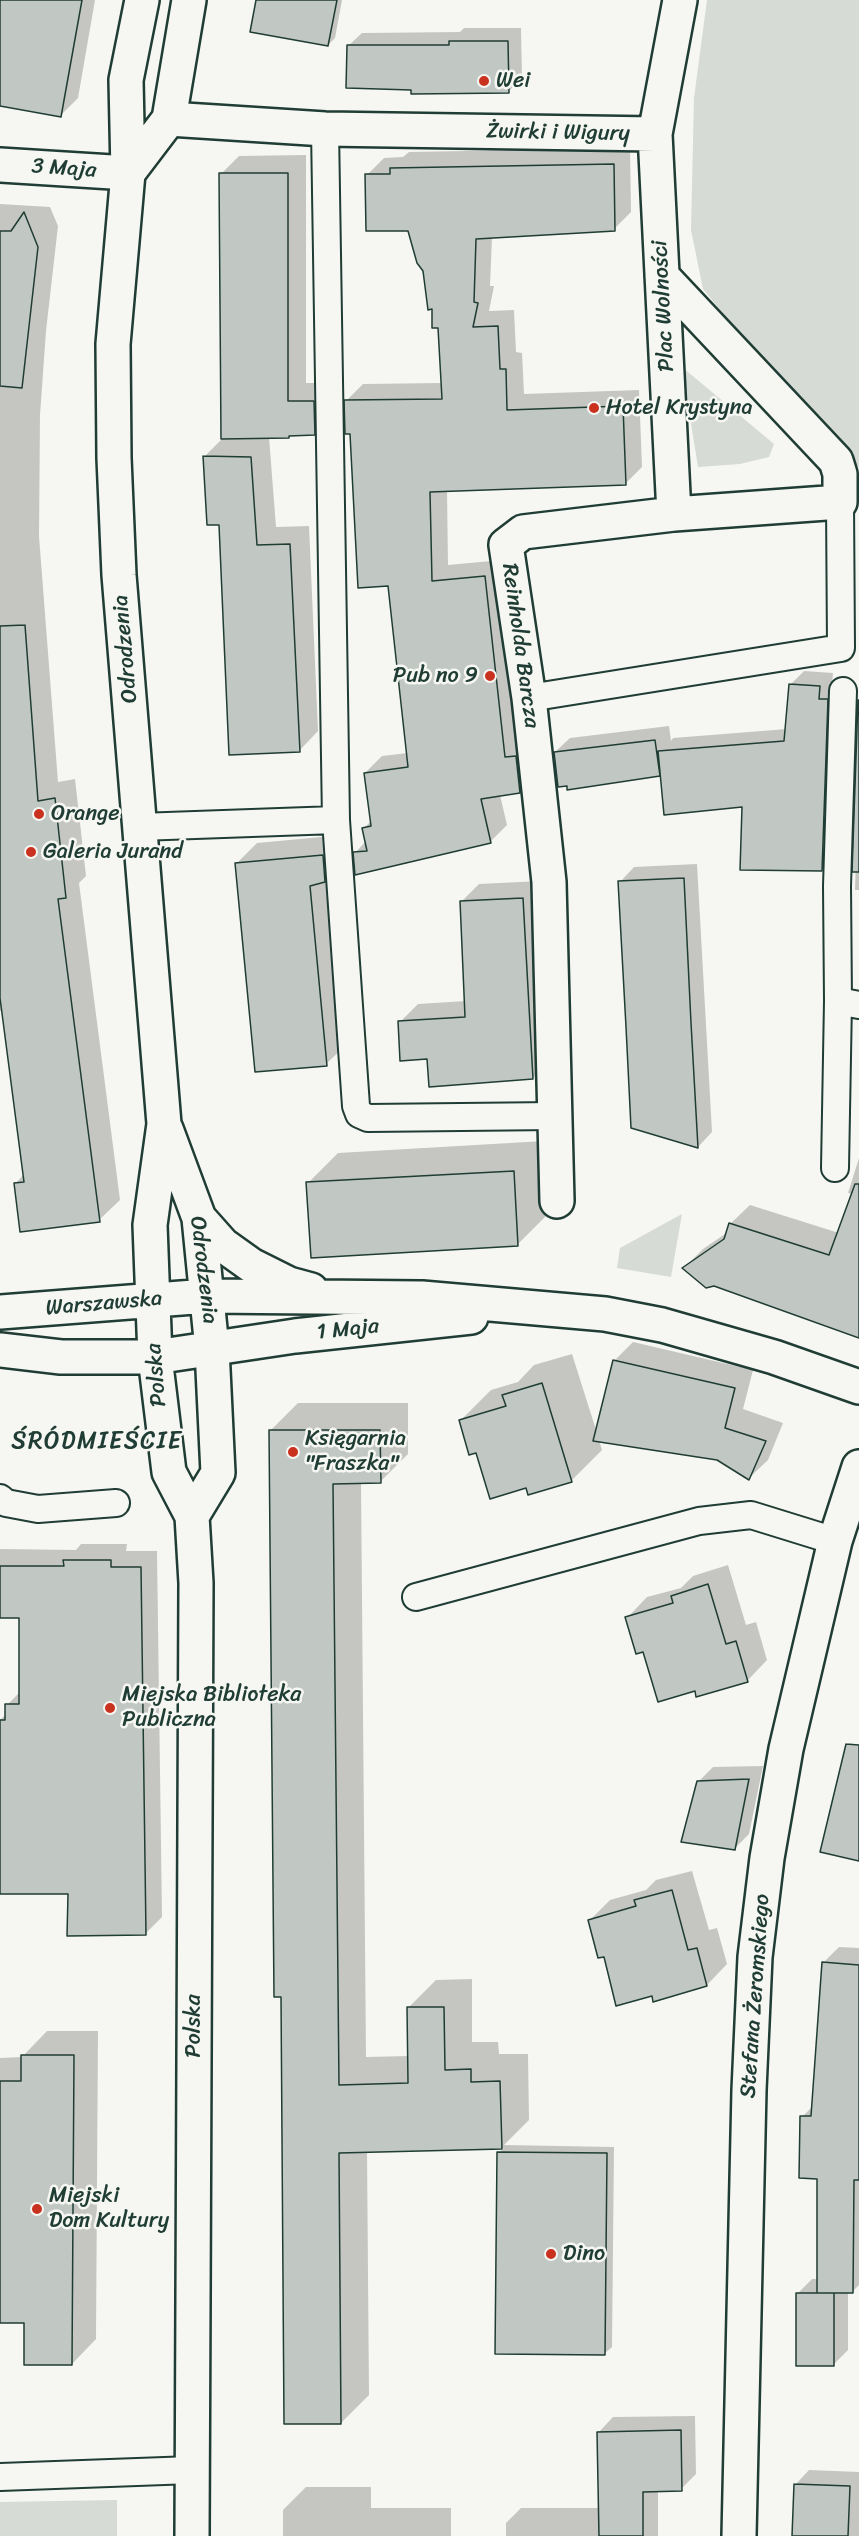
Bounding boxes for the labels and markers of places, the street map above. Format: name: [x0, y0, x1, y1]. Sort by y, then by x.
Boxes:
place label: Wei: [496, 68, 530, 94]
marker: Wei: [477, 74, 491, 88]
place label: Hotel Krystyna: [606, 395, 753, 421]
marker: Hotel Krystyna: [587, 401, 601, 415]
place label: Pub no 9: [393, 663, 478, 689]
marker: Pub no 9: [483, 669, 497, 683]
place label: Orange: [51, 801, 120, 827]
marker: Orange: [32, 807, 46, 821]
place label: Galeria Jurand: [43, 839, 183, 865]
marker: Galeria Jurand: [24, 845, 38, 859]
place label: Księgarnia "Fraszka": [305, 1426, 406, 1478]
marker: Księgarnia "Fraszka": [286, 1445, 300, 1459]
place label: Miejska Biblioteka Publiczna: [122, 1682, 301, 1734]
marker: Miejska Biblioteka Publiczna: [103, 1701, 117, 1715]
place label: Miejski Dom Kultury: [49, 2183, 169, 2234]
marker: Miejski Dom Kultury: [30, 2202, 44, 2216]
place label: Dino: [563, 2241, 605, 2267]
marker: Dino: [544, 2247, 558, 2261]

